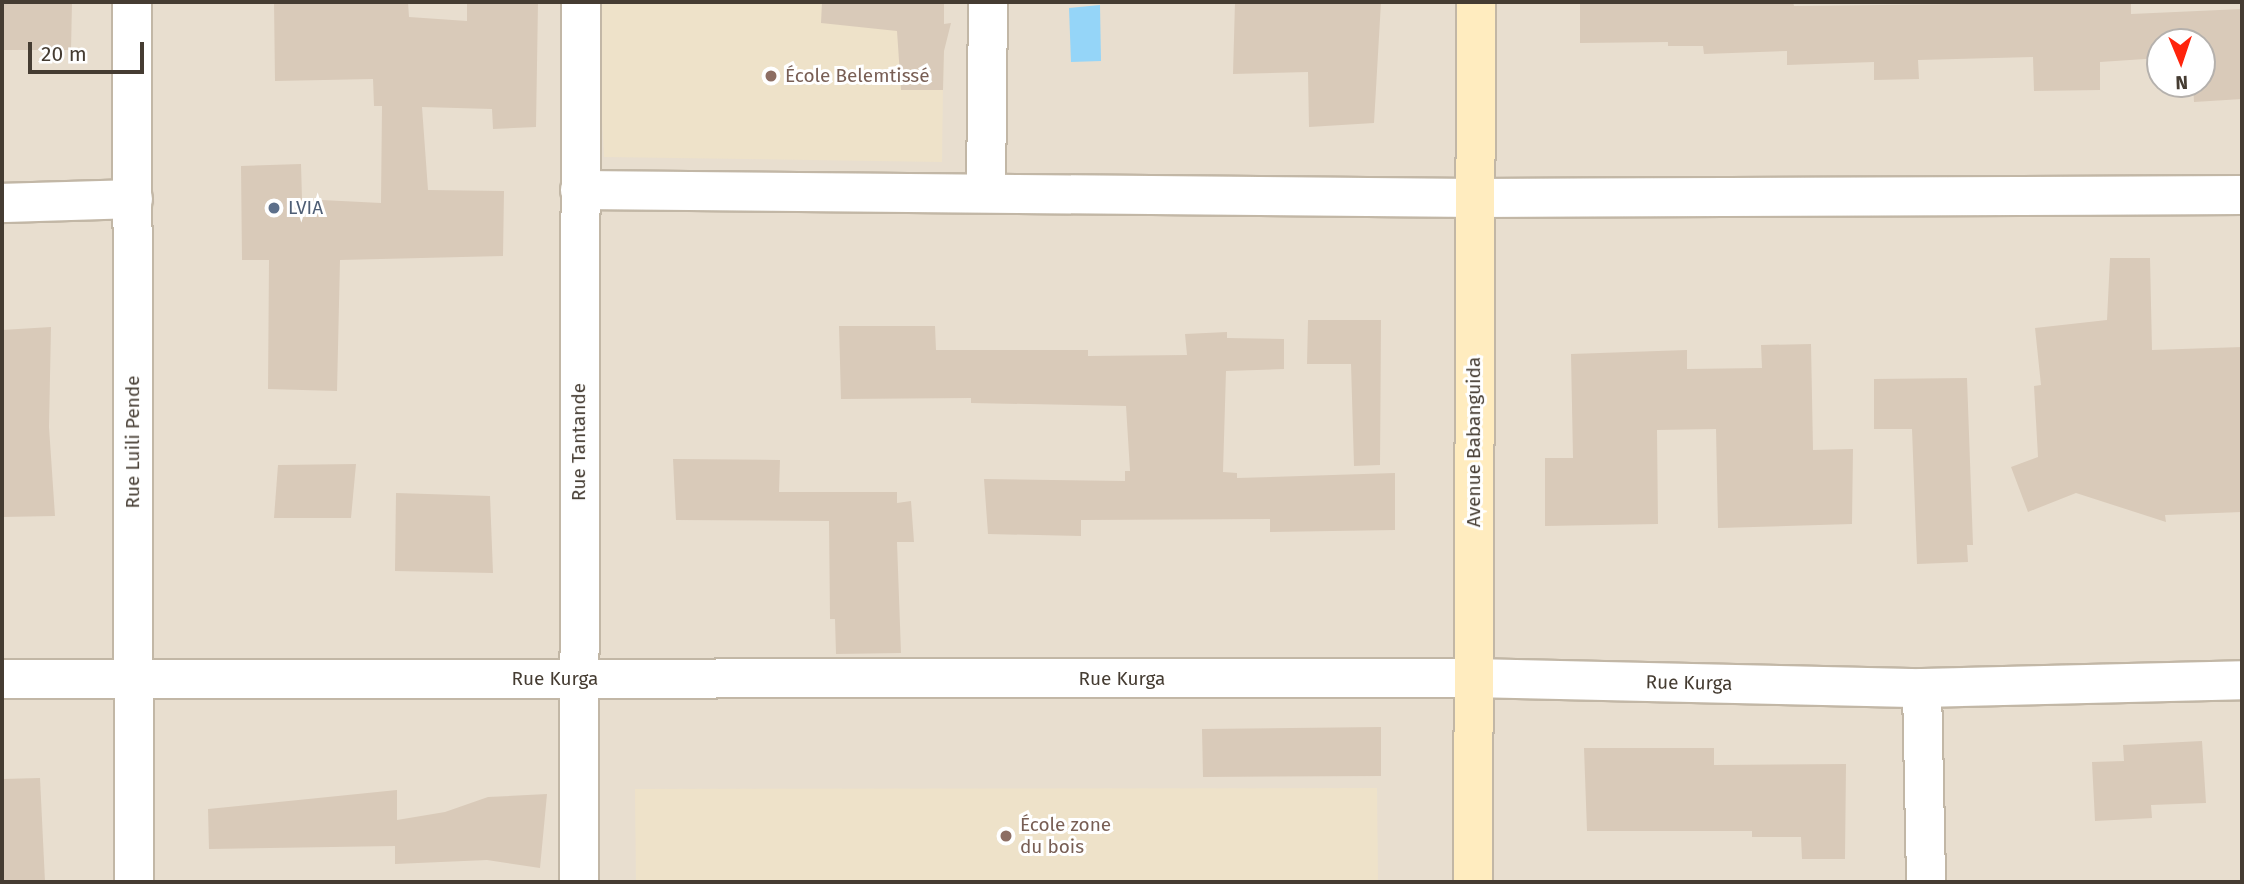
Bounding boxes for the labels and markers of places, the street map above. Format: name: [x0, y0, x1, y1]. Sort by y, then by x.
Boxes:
place label: École Belemtissé: [785, 65, 930, 87]
marker: École Belemtissé: [763, 68, 779, 84]
place label: LVIA: [288, 197, 323, 219]
marker: LVIA: [266, 200, 282, 216]
place label: École zone du bois: [1020, 814, 1111, 858]
marker: École zone du bois: [998, 828, 1014, 844]

